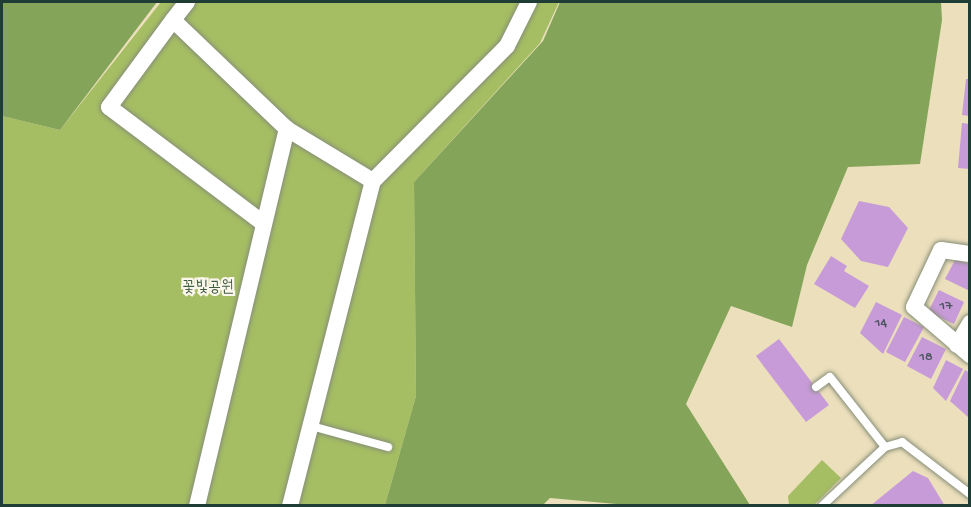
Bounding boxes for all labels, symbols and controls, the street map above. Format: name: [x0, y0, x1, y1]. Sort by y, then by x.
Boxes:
park label: 꽃빛공원: [182, 279, 234, 299]
house number: 17: [940, 299, 952, 315]
house number: 14: [875, 316, 887, 332]
house number: 18: [919, 350, 933, 366]

